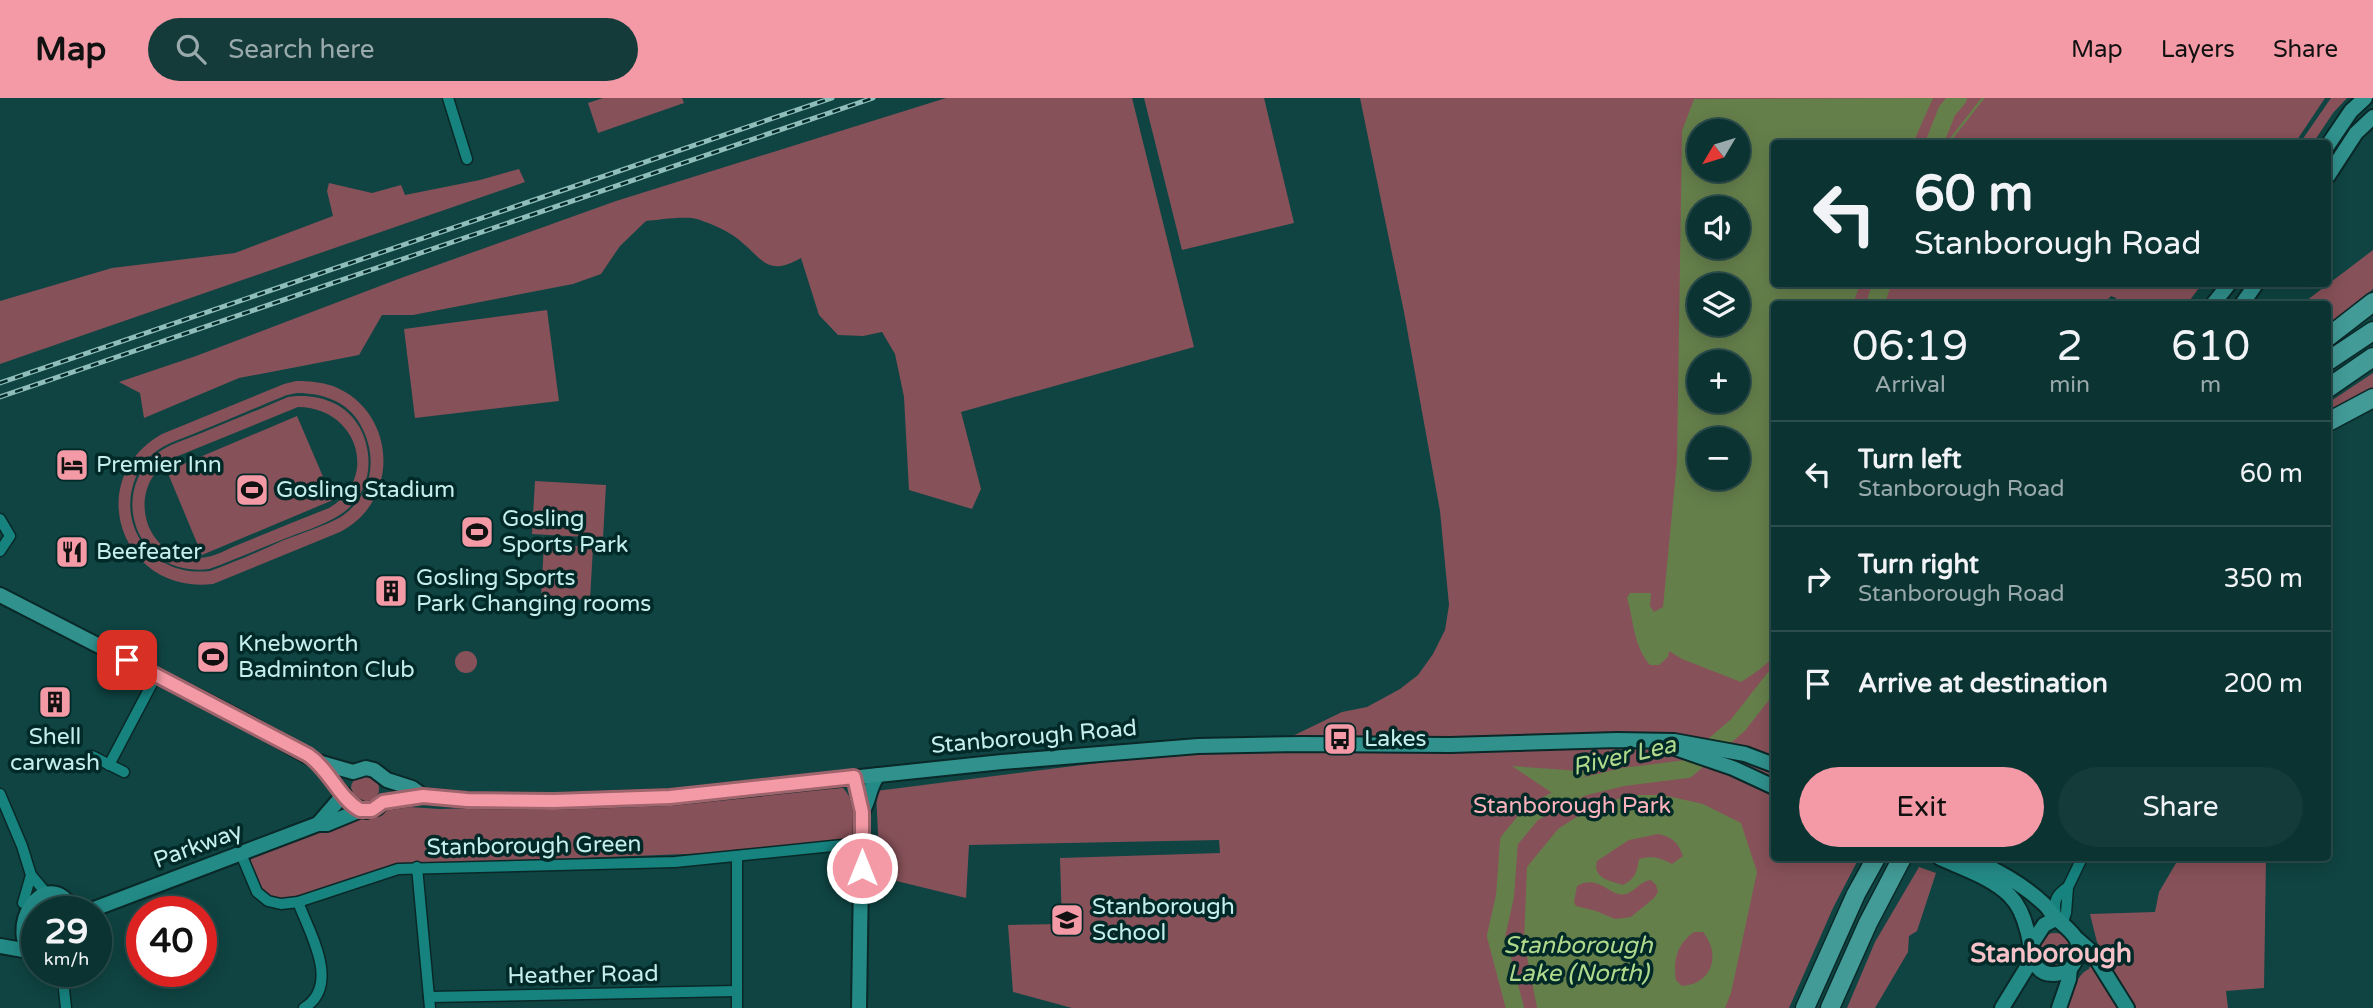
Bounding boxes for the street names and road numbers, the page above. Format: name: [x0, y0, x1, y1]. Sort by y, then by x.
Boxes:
street label: Stanborough Road: [930, 714, 1138, 760]
street label: Parkway: [150, 817, 246, 875]
street label: Stanborough Green: [426, 830, 642, 862]
street label: Heather Road: [507, 960, 659, 990]

